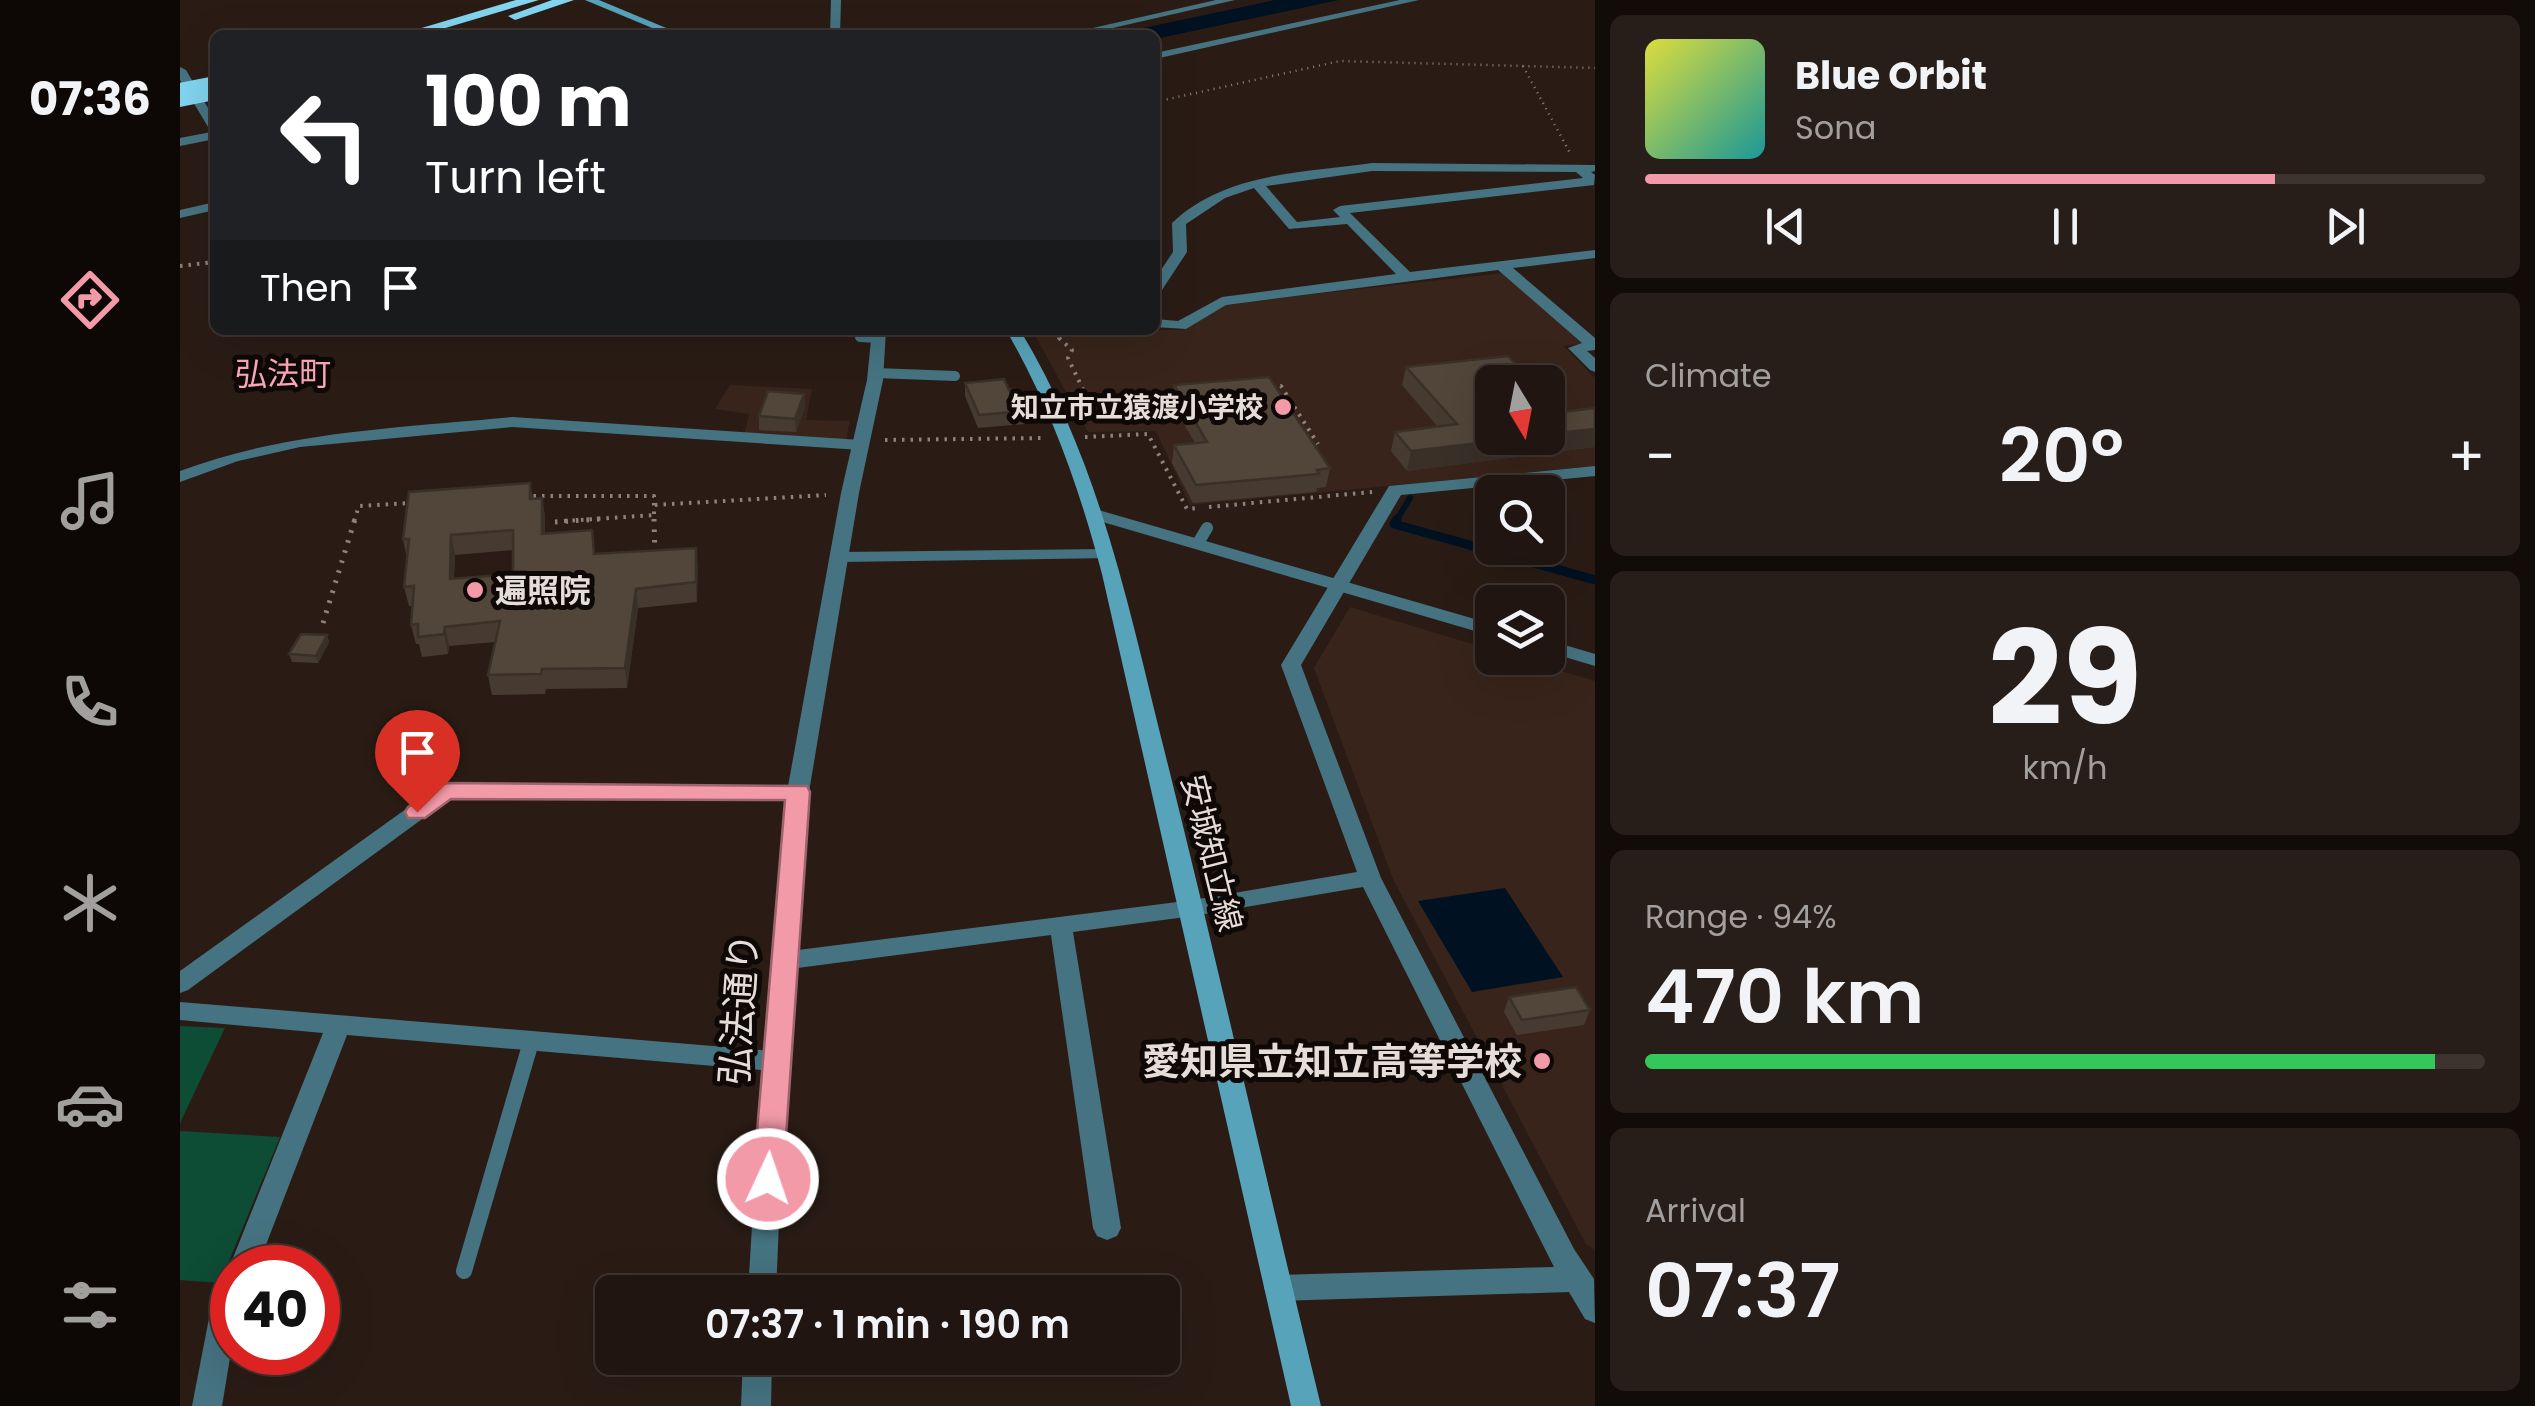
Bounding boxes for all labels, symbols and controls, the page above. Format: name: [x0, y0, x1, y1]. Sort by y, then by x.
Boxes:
text: Blue Orbit: [1795, 49, 1987, 102]
text: 100 m: [425, 52, 632, 151]
text: 07:36: [29, 68, 151, 131]
icon: left: [260, 70, 390, 200]
text: Sona: [1795, 105, 1876, 150]
text: Turn left: [425, 146, 606, 209]
icon: previous: [1758, 199, 1813, 254]
icon: pause: [2038, 199, 2093, 254]
icon: next: [2318, 199, 2373, 254]
icon: arrive: [373, 260, 428, 315]
text: Then: [260, 261, 353, 314]
icon: directions: [55, 265, 125, 335]
district label: 弘法町: [235, 351, 331, 396]
text: Climate: [1645, 353, 1772, 398]
north arrow: [1475, 365, 1565, 455]
map controls: [1475, 365, 1565, 675]
place label: 知立市立猿渡小学校: [1011, 388, 1263, 427]
marker: 知立市立猿渡小学校: [1272, 396, 1294, 418]
text: 20°: [1999, 403, 2124, 508]
text: −: [1645, 418, 1675, 495]
text: +: [2447, 418, 2485, 495]
icon: music: [55, 466, 125, 536]
button: search: [1475, 475, 1565, 565]
place label: 遍照院: [495, 568, 591, 613]
marker: 遍照院: [464, 579, 486, 601]
button: layers: [1475, 585, 1565, 675]
text: 29: [1988, 587, 2142, 770]
icon: phone: [55, 667, 125, 737]
pin: [375, 710, 460, 813]
icon: arrive: [390, 725, 445, 780]
text: km/h: [2022, 745, 2108, 790]
street label: 安城知立線: [1171, 770, 1253, 936]
icon: climate: [55, 868, 125, 938]
text: Range · 94%: [1645, 894, 1837, 939]
street label: 弘法通り: [707, 931, 771, 1087]
text: 470 km: [1645, 944, 1924, 1049]
place label: 愛知県立知立高等学校: [1142, 1035, 1522, 1088]
marker: 愛知県立知立高等学校: [1531, 1050, 1553, 1072]
icon: car: [55, 1069, 125, 1139]
position arrow: [716, 1127, 820, 1231]
text: Arrival: [1645, 1188, 1746, 1233]
text: 07:37: [1645, 1238, 1840, 1343]
speed limit sign: 40: [210, 1245, 340, 1375]
icon: filters: [55, 1270, 125, 1340]
text: 07:37 · 1 min · 190 m: [705, 1298, 1070, 1351]

